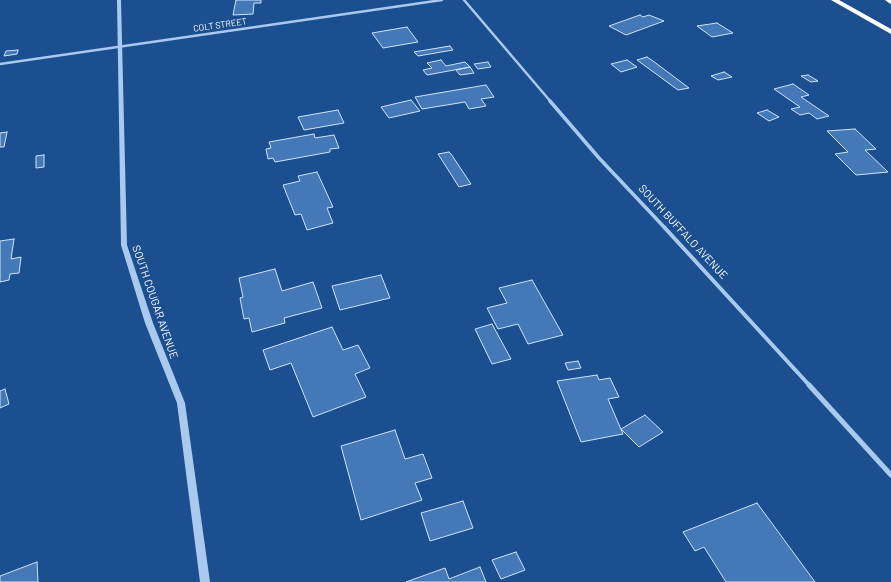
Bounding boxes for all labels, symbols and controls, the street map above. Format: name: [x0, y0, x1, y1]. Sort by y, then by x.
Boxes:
street label: COLT STREET: [193, 16, 247, 34]
street label: SOUTH BUFFALO AVENUE: [636, 182, 730, 282]
street label: SOUTH COUGAR AVENUE: [129, 243, 181, 361]

